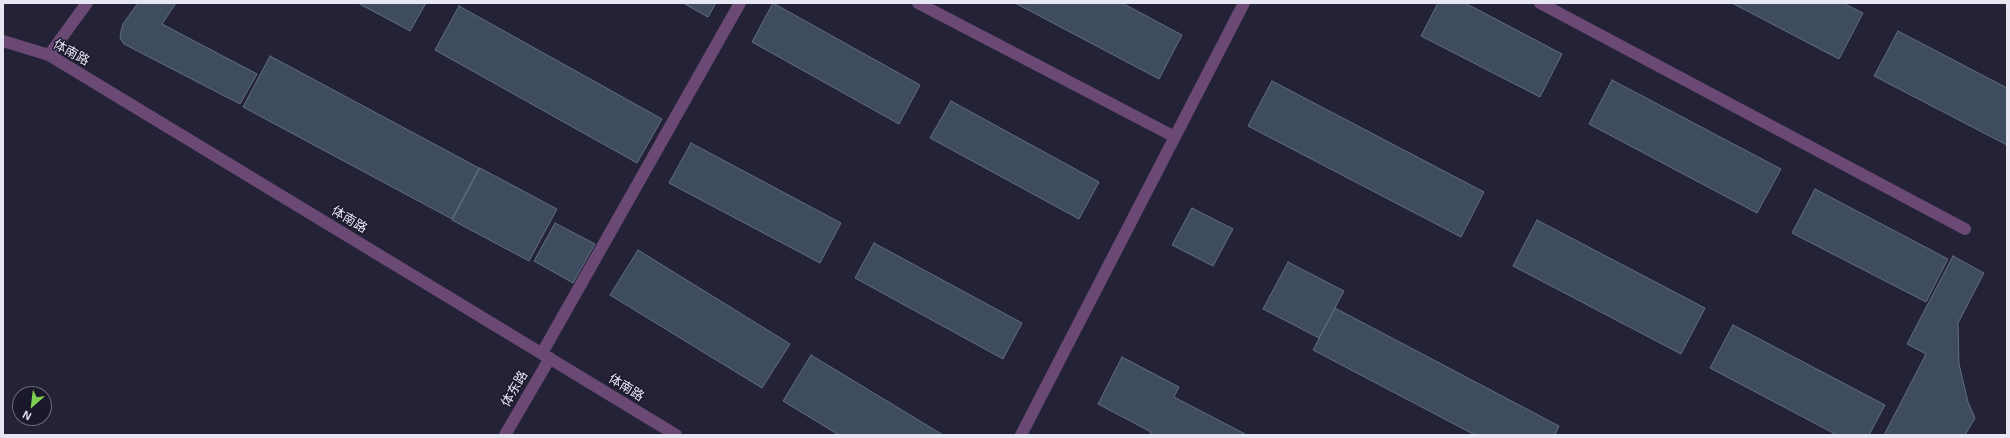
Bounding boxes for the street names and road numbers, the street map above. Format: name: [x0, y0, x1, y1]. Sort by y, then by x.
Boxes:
street label: 体南路: [50, 37, 92, 69]
street label: 体南路: [328, 203, 370, 237]
street label: 体东路: [498, 368, 532, 410]
street label: 体南路: [605, 371, 647, 405]

